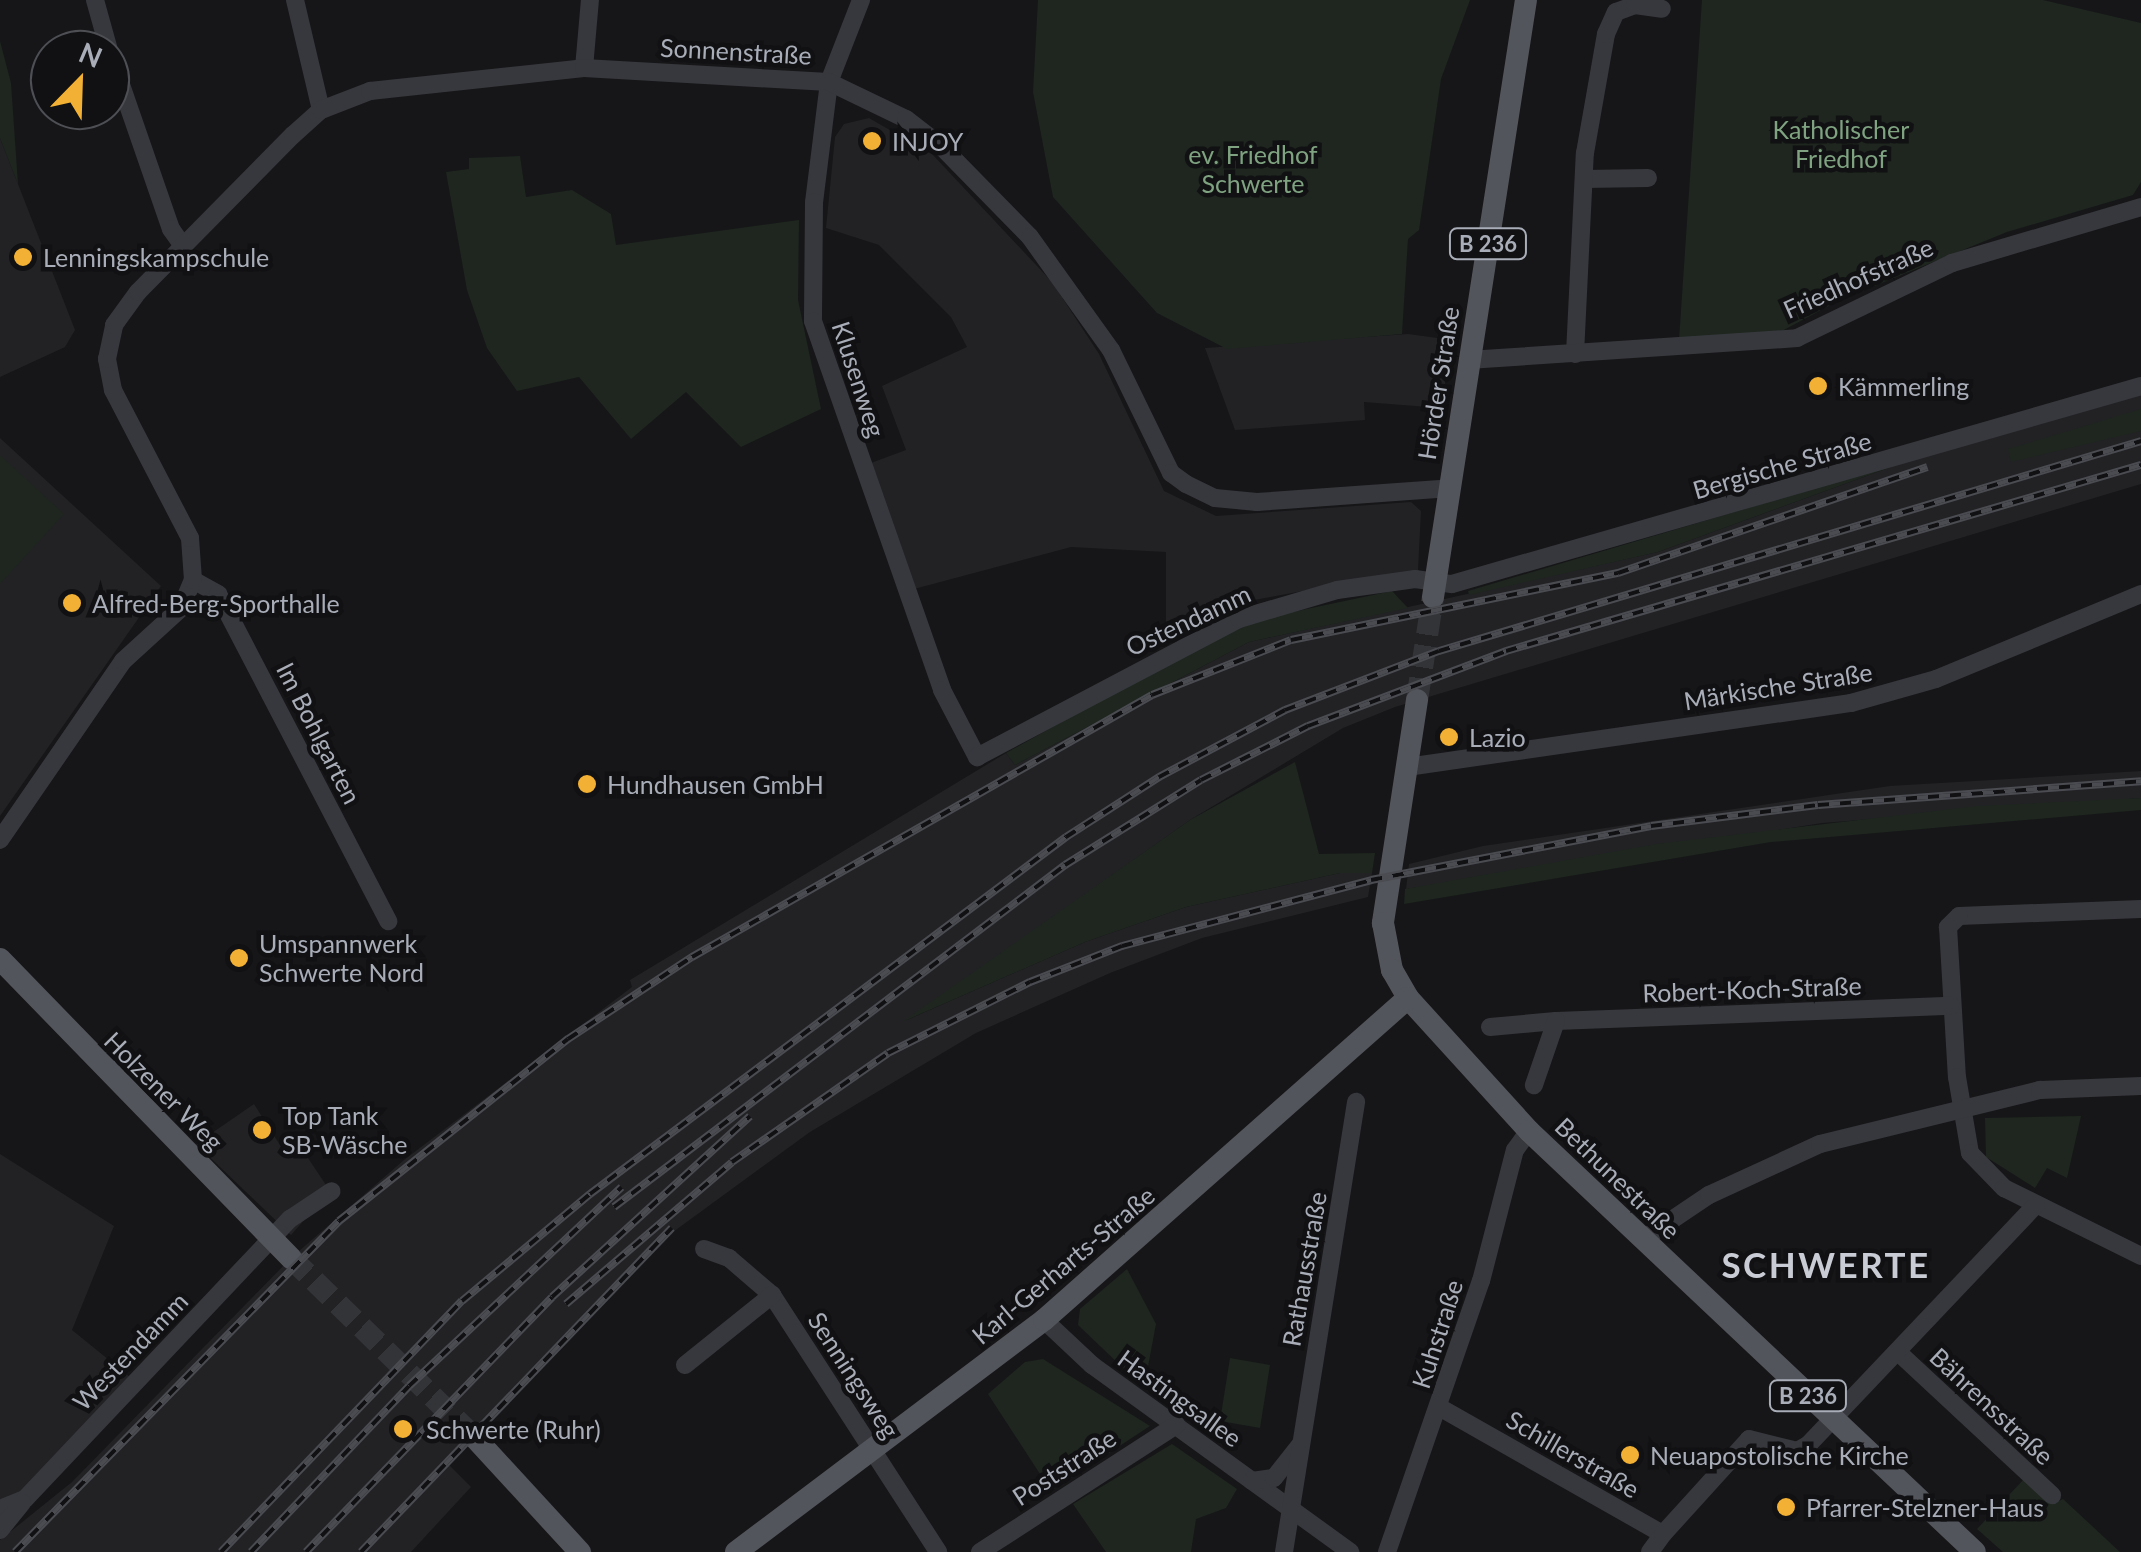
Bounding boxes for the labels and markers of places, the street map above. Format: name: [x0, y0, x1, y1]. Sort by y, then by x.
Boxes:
place label: INJOY: [892, 126, 963, 156]
marker: INJOY: [861, 130, 883, 152]
place label: Lenningskampschule: [43, 242, 269, 272]
marker: Lenningskampschule: [12, 246, 34, 268]
place label: Kämmerling: [1838, 371, 1969, 401]
marker: Kämmerling: [1807, 375, 1829, 397]
place label: Alfred-Berg-Sporthalle: [92, 588, 340, 618]
marker: Alfred-Berg-Sporthalle: [61, 592, 83, 614]
place label: Lazio: [1469, 722, 1526, 752]
marker: Lazio: [1438, 726, 1460, 748]
place label: Hundhausen GmbH: [607, 769, 824, 799]
marker: Hundhausen GmbH: [576, 773, 598, 795]
place label: Umspannwerk Schwerte Nord: [259, 929, 424, 988]
marker: Umspannwerk Schwerte Nord: [228, 947, 250, 969]
place label: Top Tank SB-Wäsche: [282, 1101, 407, 1160]
marker: Top Tank SB-Wäsche: [251, 1119, 273, 1141]
place label: Schwerte (Ruhr): [426, 1414, 601, 1444]
marker: Schwerte (Ruhr): [390, 1416, 416, 1442]
place label: Neuapostolische Kirche: [1650, 1440, 1909, 1470]
marker: Neuapostolische Kirche: [1619, 1444, 1641, 1466]
place label: Pfarrer-Stelzner-Haus: [1806, 1492, 2044, 1522]
marker: Pfarrer-Stelzner-Haus: [1775, 1496, 1797, 1518]

